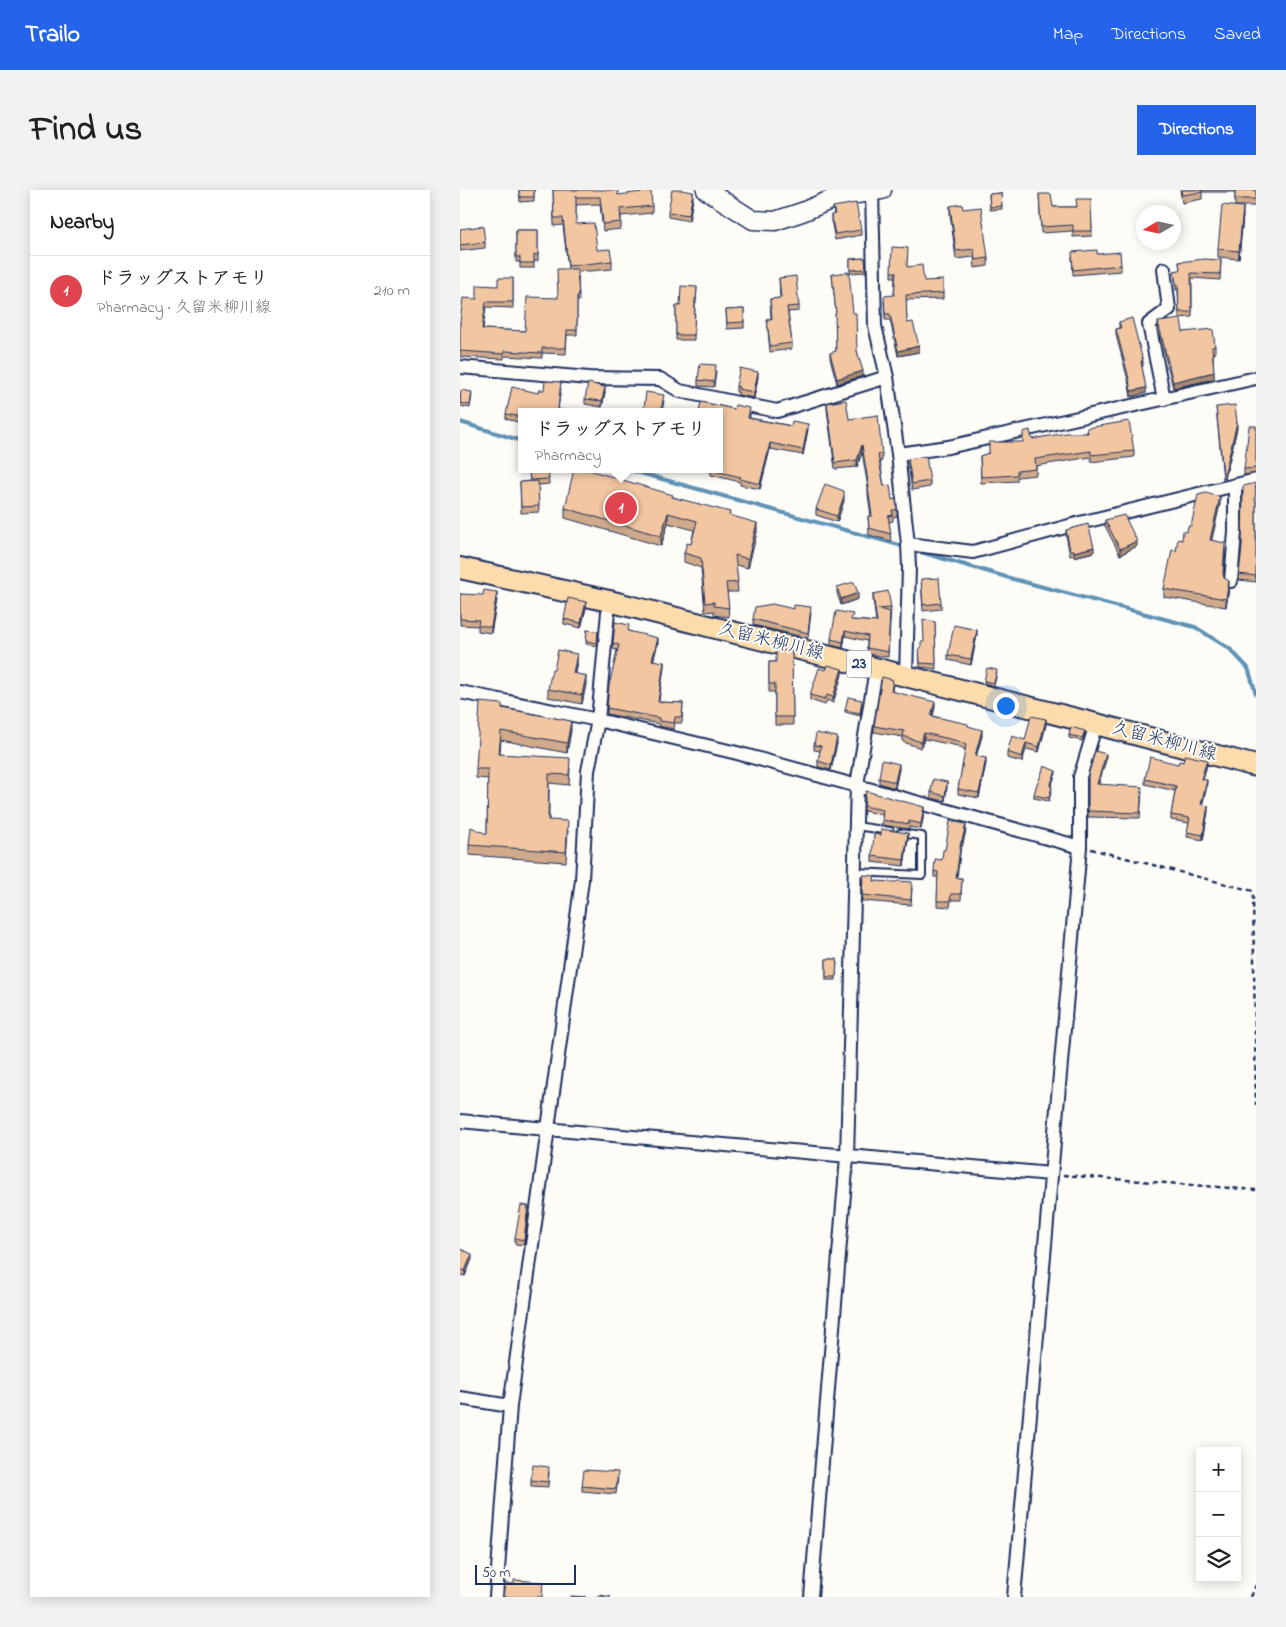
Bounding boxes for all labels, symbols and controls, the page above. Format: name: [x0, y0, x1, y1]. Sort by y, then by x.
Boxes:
text: Trailo: [25, 18, 80, 53]
text: Map: [1053, 22, 1083, 48]
text: Directions: [1111, 22, 1186, 48]
text: Saved: [1214, 22, 1261, 48]
text: Find us: [30, 105, 142, 156]
button: Directions: [1137, 105, 1256, 155]
north arrow: [1136, 205, 1181, 250]
text: Nearby: [50, 208, 114, 238]
text: ドラッグストアモリ: [97, 266, 268, 293]
text: 1: [63, 279, 69, 303]
text: 210 m: [374, 279, 410, 303]
text: Pharmacy · 久留米柳川線: [97, 296, 271, 320]
popup: [518, 408, 723, 473]
text: ドラッグストアモリ: [535, 417, 706, 444]
text: Pharmacy: [535, 444, 601, 468]
pin: 1: [605, 489, 637, 527]
street label: 久留米柳川線: [715, 616, 827, 668]
road number: 23: [846, 650, 872, 678]
your location: [993, 693, 1019, 719]
street label: 久留米柳川線: [1108, 715, 1220, 769]
map controls: [1196, 1447, 1241, 1582]
button: +: [1196, 1447, 1241, 1492]
button: −: [1196, 1492, 1241, 1537]
button: layers: [1196, 1537, 1241, 1582]
scale bar: [475, 1562, 576, 1585]
text: 50 m: [482, 1563, 510, 1584]

